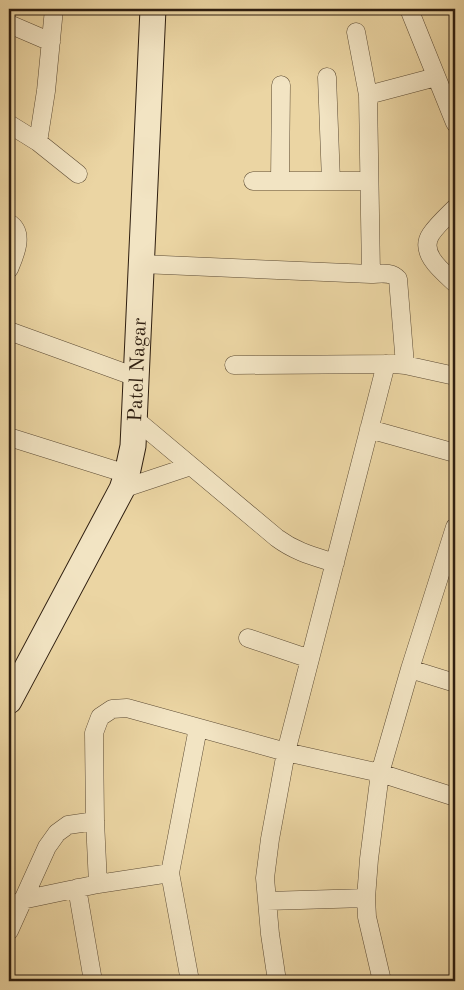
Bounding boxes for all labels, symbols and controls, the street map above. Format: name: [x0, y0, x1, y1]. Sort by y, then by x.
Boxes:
street label: Patel Nagar: [126, 317, 151, 422]

